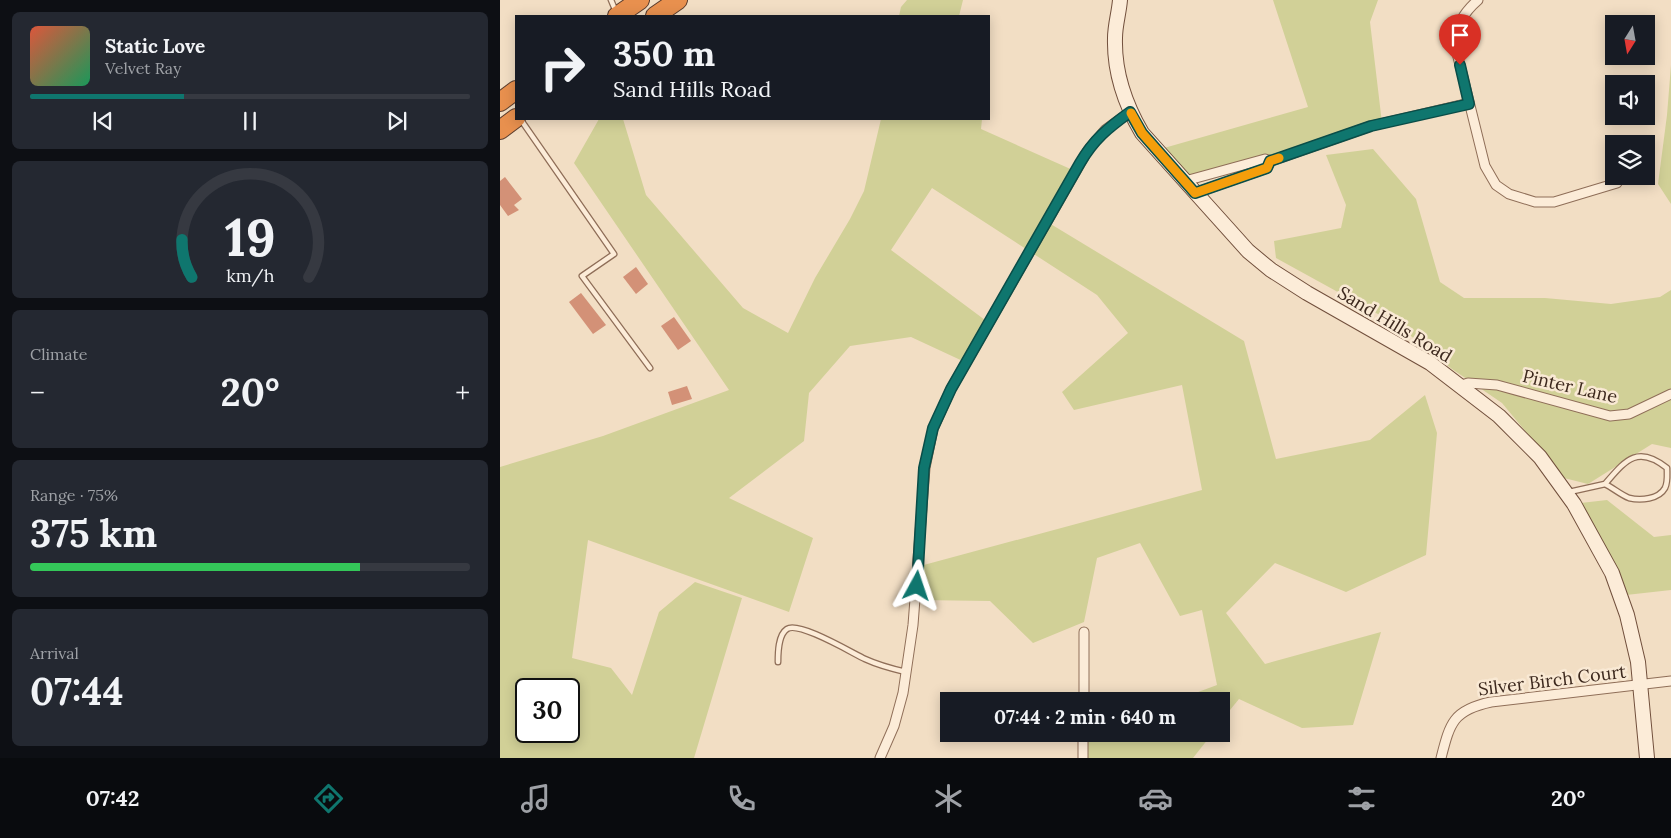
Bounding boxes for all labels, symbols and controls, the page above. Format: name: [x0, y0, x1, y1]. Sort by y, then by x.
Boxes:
pin: [1439, 14, 1481, 65]
north arrow: [1605, 15, 1655, 65]
map controls: [1605, 15, 1655, 185]
icon: arrive: [1446, 21, 1474, 49]
text: 350 m: [613, 31, 715, 76]
text: Static Love: [105, 34, 205, 58]
icon: right: [530, 35, 595, 100]
text: Velvet Ray: [105, 58, 181, 78]
text: Sand Hills Road: [613, 75, 771, 103]
button: sound: [1605, 75, 1655, 125]
icon: previous: [89, 107, 117, 135]
icon: pause: [236, 107, 264, 135]
icon: next: [383, 107, 411, 135]
button: layers: [1605, 135, 1655, 185]
text: 19: [224, 204, 276, 270]
text: km/h: [226, 264, 274, 287]
street label: Sand Hills Road: [1334, 281, 1457, 367]
text: Climate: [30, 344, 87, 364]
street label: Pinter Lane: [1520, 364, 1620, 408]
text: 20°: [221, 368, 279, 416]
text: −: [30, 375, 45, 411]
text: +: [455, 375, 470, 411]
text: Range · 75%: [30, 485, 118, 505]
text: 375 km: [30, 509, 157, 557]
position arrow: [890, 559, 942, 611]
text: Arrival: [30, 643, 79, 663]
street label: Silver Birch Court: [1477, 660, 1627, 700]
text: 07:44: [30, 667, 123, 715]
speed limit sign: 30: [515, 678, 580, 743]
text: 07:44 · 2 min · 640 m: [994, 705, 1176, 729]
icon: directions: [311, 781, 346, 816]
icon: music: [518, 781, 553, 816]
icon: phone: [724, 781, 759, 816]
icon: climate: [931, 781, 966, 816]
icon: car: [1138, 781, 1173, 816]
icon: filters: [1344, 781, 1379, 816]
text: 07:42: [86, 784, 139, 812]
text: 20°: [1551, 784, 1585, 812]

